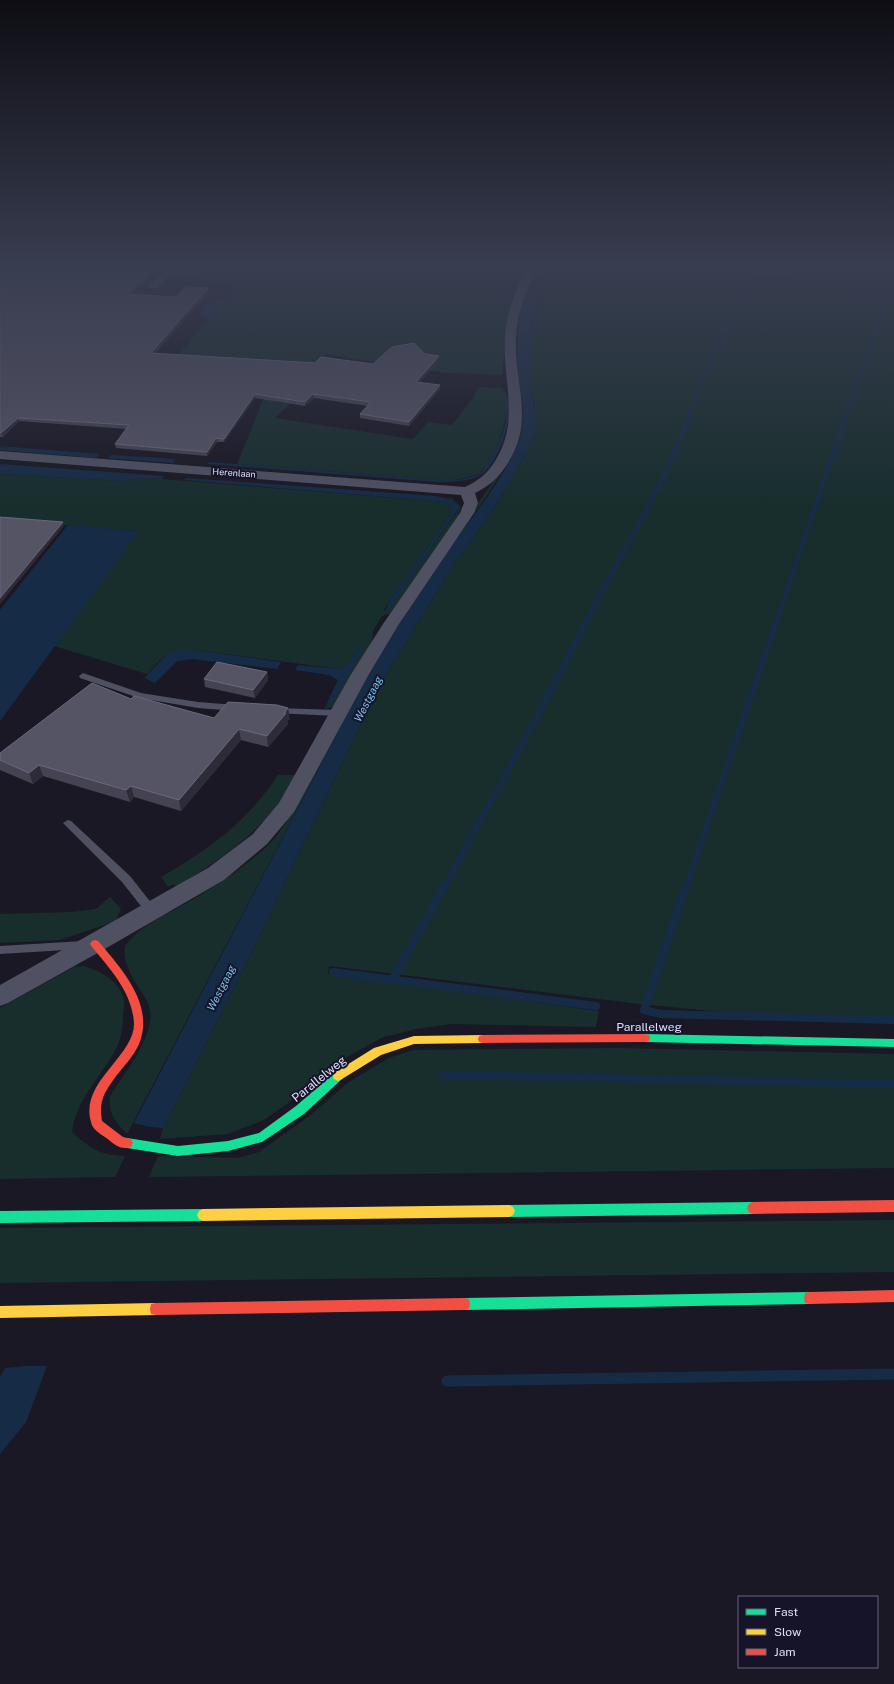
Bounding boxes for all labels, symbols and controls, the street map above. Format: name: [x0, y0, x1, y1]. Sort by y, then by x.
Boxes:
street label: Herenlaan: [212, 465, 256, 480]
water label: Westgaag: [351, 674, 385, 724]
water label: Westgaag: [204, 963, 238, 1013]
street label: Parallelweg: [616, 1020, 682, 1034]
street label: Parallelweg: [289, 1053, 349, 1105]
legend: [738, 1596, 878, 1668]
text: Fast: [774, 1605, 799, 1619]
text: Slow: [774, 1625, 802, 1639]
text: Jam: [774, 1645, 796, 1659]

